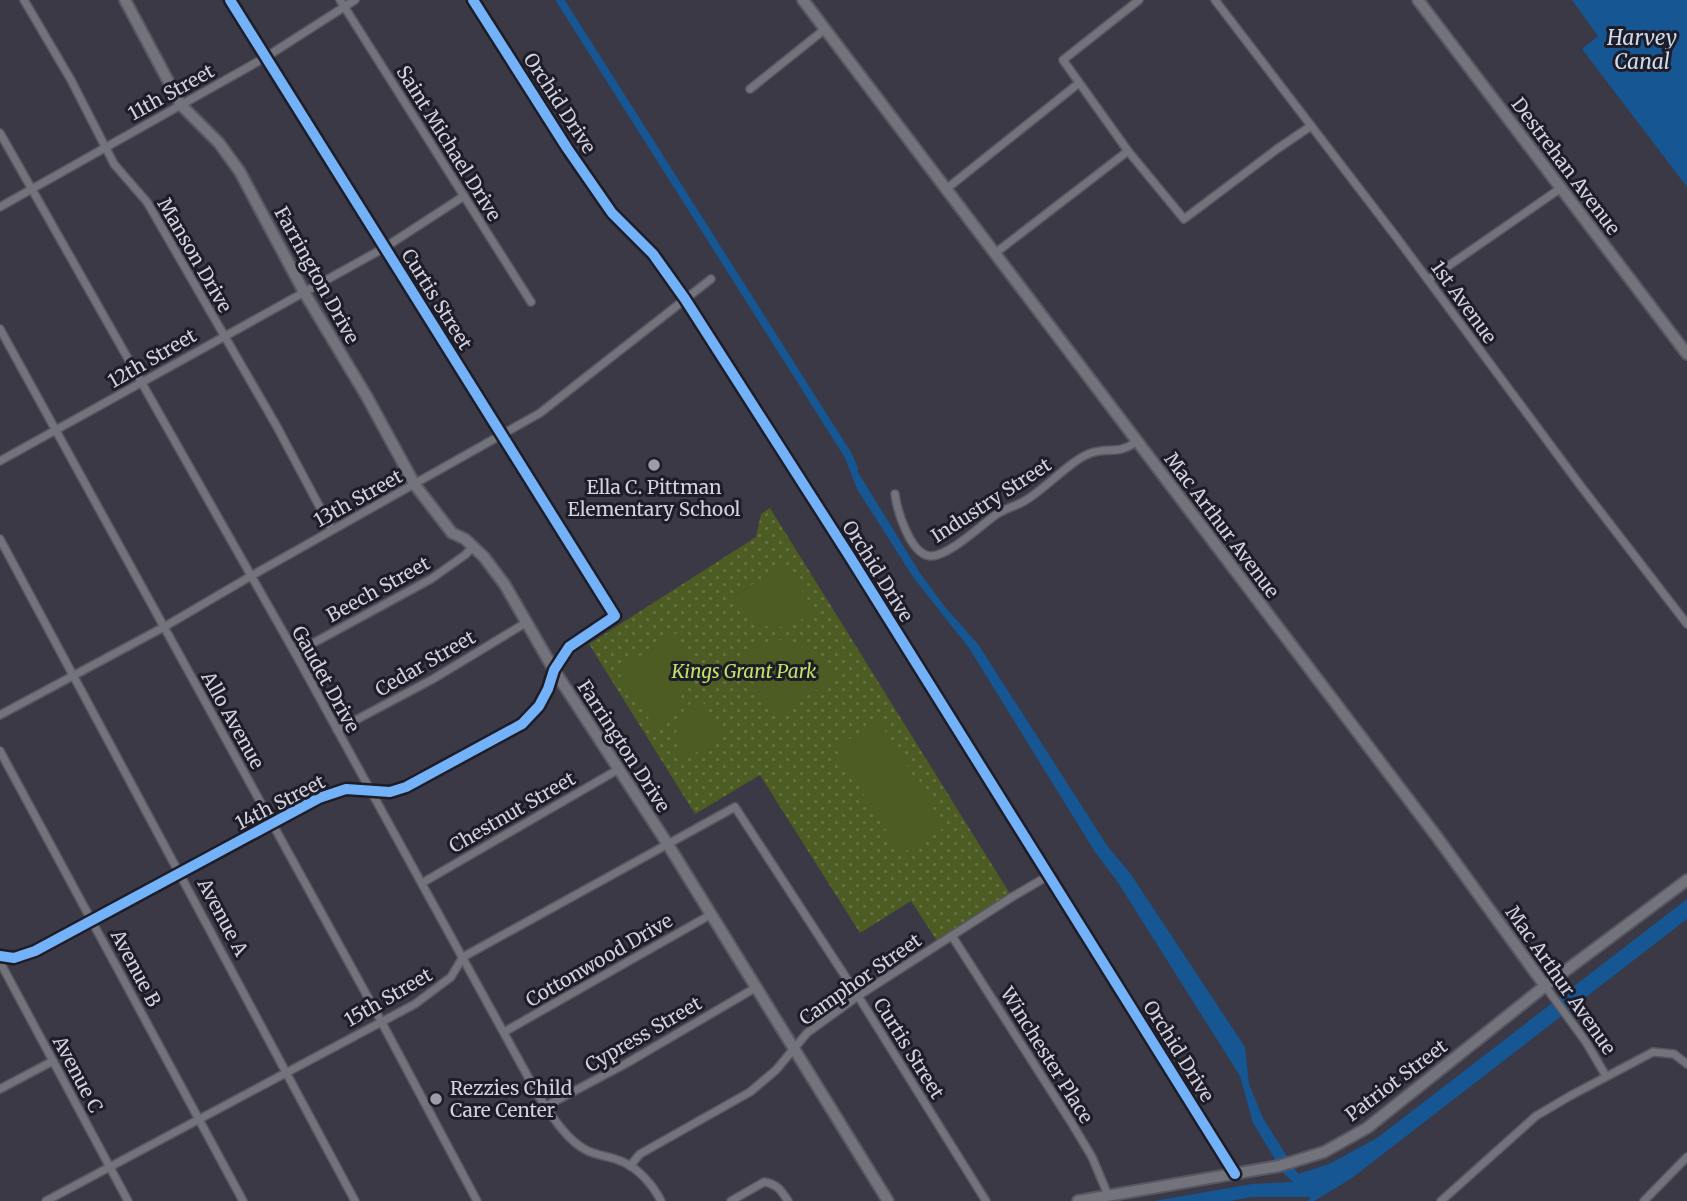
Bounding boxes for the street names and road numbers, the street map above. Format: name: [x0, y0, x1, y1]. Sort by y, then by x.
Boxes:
street label: Orchid Drive: [519, 48, 601, 158]
street label: 11th Street: [124, 58, 219, 125]
street label: Saint Michael Drive: [391, 61, 507, 225]
street label: Destrehan Avenue: [1506, 93, 1626, 240]
street label: Manson Drive: [153, 193, 238, 317]
street label: Farrington Drive: [269, 202, 365, 348]
street label: Curtis Street: [397, 244, 478, 354]
street label: 1st Avenue: [1426, 256, 1502, 348]
street label: 12th Street: [103, 323, 201, 393]
street label: Mac Arthur Avenue: [1159, 447, 1285, 603]
street label: Industry Street: [926, 452, 1056, 548]
street label: 13th Street: [310, 464, 407, 532]
street label: Orchid Drive: [837, 516, 919, 626]
street label: Beech Street: [322, 550, 434, 627]
street label: Gaudet Drive: [287, 621, 365, 737]
street label: Cedar Street: [371, 624, 480, 701]
street label: Allo Avenue: [196, 666, 270, 773]
street label: Farrington Drive: [572, 675, 676, 817]
street label: Chestnut Street: [444, 766, 580, 858]
street label: 14th Street: [231, 769, 329, 835]
street label: Avenue A: [192, 873, 254, 960]
street label: Mac Arthur Avenue: [1501, 901, 1621, 1059]
street label: Cottonwood Drive: [521, 908, 677, 1012]
street label: Avenue B: [105, 924, 166, 1011]
street label: Camphor Street: [794, 928, 926, 1030]
street label: 15th Street: [340, 962, 437, 1032]
street label: Winchester Place: [995, 982, 1099, 1128]
street label: Cypress Street: [580, 991, 706, 1077]
street label: Curtis Street: [869, 993, 950, 1103]
street label: Orchid Drive: [1138, 996, 1220, 1106]
street label: Avenue C: [47, 1031, 108, 1117]
street label: Patriot Street: [1340, 1034, 1452, 1126]

